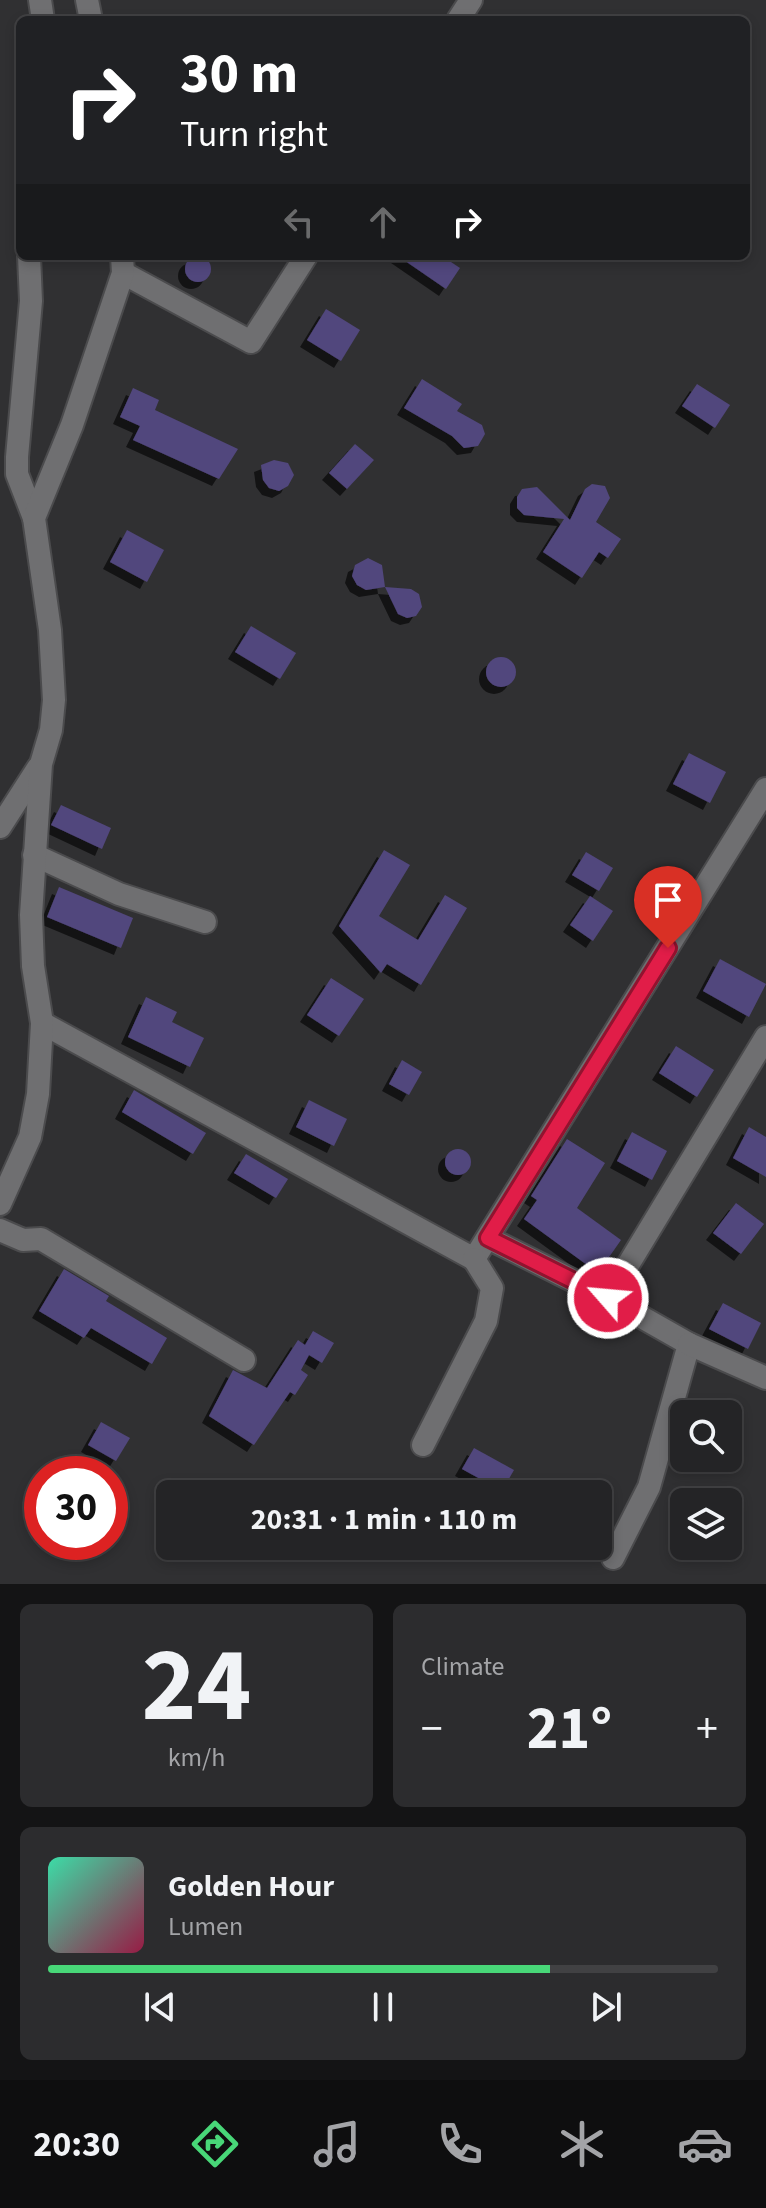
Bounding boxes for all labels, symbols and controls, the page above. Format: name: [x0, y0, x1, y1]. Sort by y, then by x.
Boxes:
text: 30 m: [180, 35, 298, 114]
icon: right: [48, 48, 152, 152]
text: Turn right: [180, 109, 328, 160]
icon: left: [277, 200, 321, 244]
icon: ahead: [361, 200, 405, 244]
icon: right: [445, 200, 489, 244]
pin: [634, 866, 702, 948]
icon: arrive: [646, 878, 690, 922]
position arrow: [566, 1256, 650, 1340]
map controls: [670, 1400, 742, 1560]
button: search: [670, 1400, 742, 1472]
speed limit sign: 30: [24, 1456, 128, 1560]
button: layers: [670, 1488, 742, 1560]
text: 20:31 · 1 min · 110 m: [251, 1498, 517, 1541]
text: 24: [142, 1613, 251, 1761]
text: Climate: [421, 1648, 505, 1685]
text: 21°: [527, 1687, 612, 1772]
text: −: [421, 1698, 443, 1761]
text: +: [696, 1698, 718, 1761]
text: km/h: [168, 1739, 225, 1776]
text: Golden Hour: [168, 1865, 334, 1908]
text: Lumen: [168, 1908, 243, 1945]
icon: previous: [138, 1985, 182, 2029]
icon: pause: [361, 1985, 405, 2029]
icon: next: [584, 1985, 628, 2029]
icon: directions: [187, 2116, 243, 2172]
icon: music: [309, 2116, 365, 2172]
icon: phone: [432, 2116, 488, 2172]
icon: climate: [554, 2116, 610, 2172]
icon: car: [677, 2116, 733, 2172]
text: 20:30: [33, 2119, 120, 2170]

